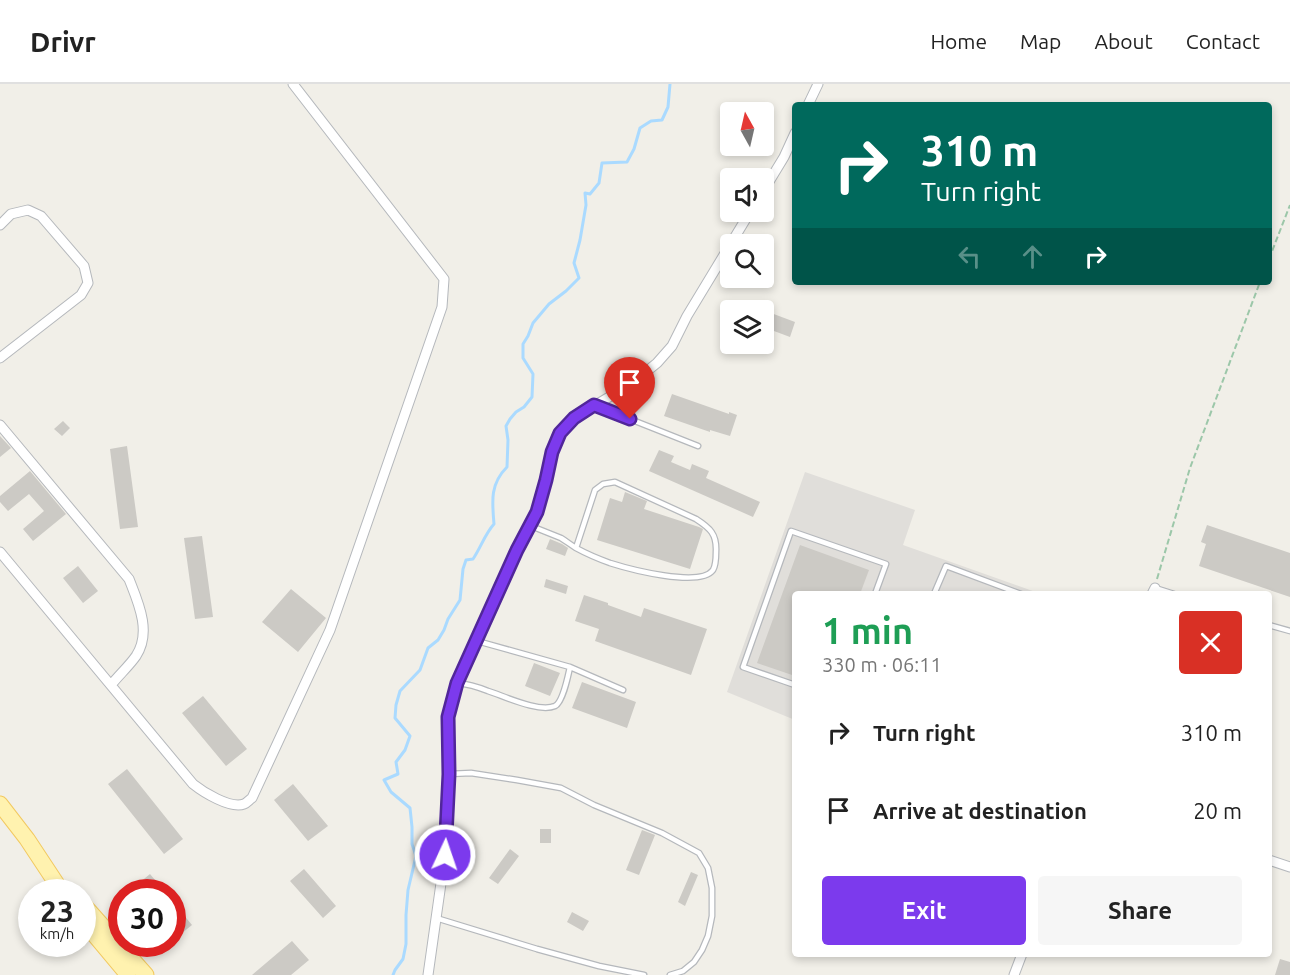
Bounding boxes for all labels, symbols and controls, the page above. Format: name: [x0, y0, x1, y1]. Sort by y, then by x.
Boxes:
text: Drivr: [30, 26, 96, 57]
text: Home: [930, 29, 987, 53]
text: Map: [1020, 29, 1061, 53]
text: About: [1094, 29, 1153, 53]
text: Contact: [1186, 29, 1260, 53]
north arrow: [720, 102, 774, 156]
map controls: [720, 102, 774, 354]
icon: right: [822, 126, 900, 204]
text: 310 m: [921, 127, 1038, 174]
button: sound: [720, 168, 774, 222]
text: Turn right: [921, 176, 1041, 206]
button: search: [720, 234, 774, 288]
icon: left: [953, 240, 986, 273]
icon: ahead: [1016, 240, 1049, 273]
icon: right: [1079, 240, 1112, 273]
button: layers: [720, 300, 774, 354]
pin: [604, 357, 655, 419]
icon: arrive: [613, 366, 646, 399]
text: 1 min: [822, 610, 913, 651]
button: close: [1179, 611, 1242, 674]
text: 330 m · 06:11: [822, 653, 942, 676]
icon: right: [822, 716, 855, 749]
text: Turn right: [873, 720, 975, 745]
text: 310 m: [1181, 720, 1242, 745]
icon: arrive: [822, 794, 855, 827]
text: Arrive at destination: [873, 798, 1087, 823]
text: 20 m: [1193, 798, 1242, 823]
position arrow: [413, 823, 477, 887]
button: Exit: [822, 876, 1026, 945]
button: Share: [1038, 876, 1242, 945]
speed limit sign: 30: [108, 879, 186, 957]
text: 23: [40, 894, 74, 928]
text: km/h: [40, 925, 74, 942]

